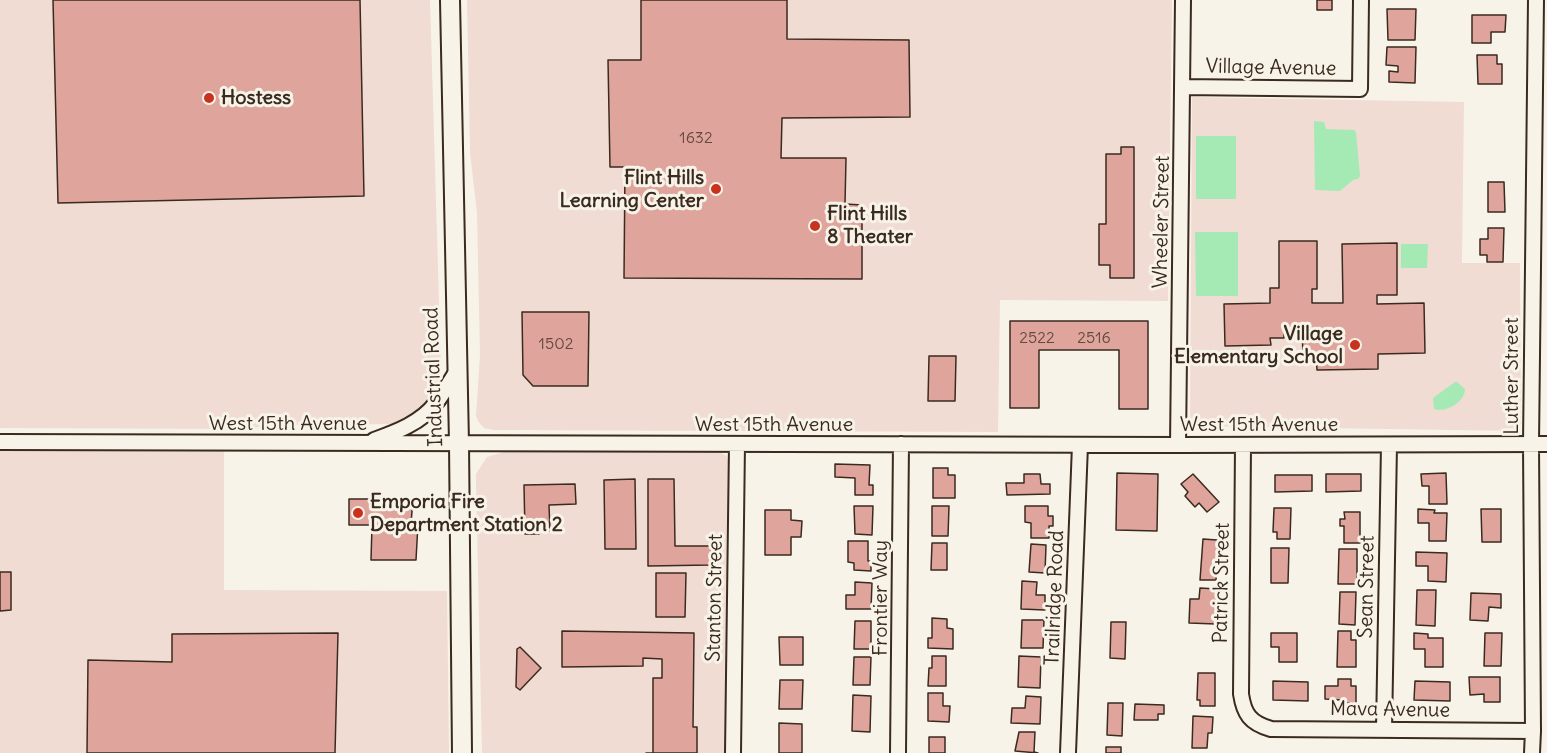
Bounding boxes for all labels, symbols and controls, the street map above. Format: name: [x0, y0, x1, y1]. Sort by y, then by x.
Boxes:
street label: Village Avenue: [1205, 55, 1337, 81]
place label: Hostess: [221, 86, 291, 110]
marker: Hostess: [202, 91, 216, 105]
house number: 1632: [679, 128, 713, 148]
street label: Wheeler Street: [1149, 155, 1175, 289]
place label: Flint Hills Learning Center: [560, 166, 704, 213]
marker: Flint Hills Learning Center: [709, 182, 723, 196]
place label: Flint Hills 8 Theater: [827, 202, 913, 249]
marker: Flint Hills 8 Theater: [808, 219, 822, 233]
street label: Industrial Road: [420, 307, 448, 447]
street label: Luther Street: [1500, 317, 1524, 435]
place label: Village Elementary School: [1174, 322, 1343, 369]
house number: 2522: [1019, 328, 1055, 348]
house number: 2516: [1077, 328, 1111, 348]
house number: 1502: [539, 334, 573, 354]
marker: Village Elementary School: [1348, 338, 1362, 352]
street label: West 15th Avenue: [209, 412, 367, 436]
street label: West 15th Avenue: [695, 413, 853, 437]
street label: West 15th Avenue: [1180, 413, 1338, 437]
place label: Emporia Fire Department Station 2: [370, 490, 563, 537]
marker: Emporia Fire Department Station 2: [351, 506, 365, 520]
street label: Patrick Street: [1209, 522, 1235, 644]
street label: Trailridge Road: [1041, 530, 1069, 666]
street label: Stanton Street: [702, 534, 728, 662]
street label: Sean Street: [1354, 535, 1380, 639]
street label: Frontier Way: [869, 540, 893, 656]
street label: Mava Avenue: [1330, 697, 1450, 723]

